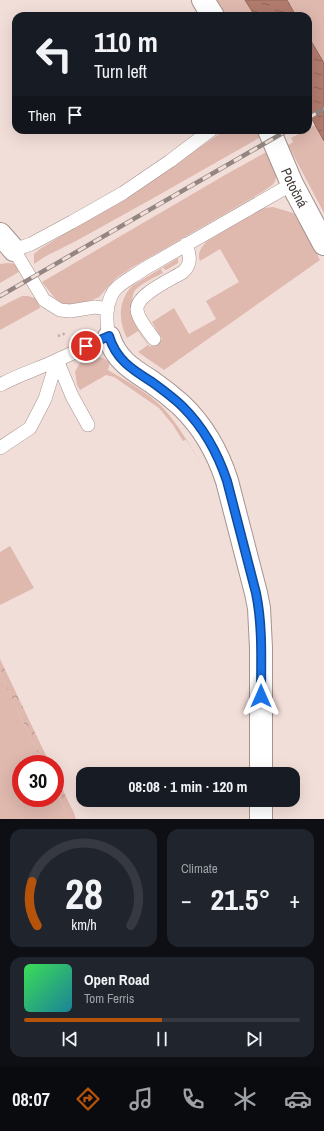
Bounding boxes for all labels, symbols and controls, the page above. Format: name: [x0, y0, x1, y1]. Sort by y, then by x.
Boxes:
text: 110 m: [94, 23, 158, 61]
icon: left: [28, 28, 80, 80]
text: Turn left: [94, 59, 147, 84]
icon: arrive: [64, 104, 86, 126]
text: Then: [28, 105, 56, 126]
street label: Potočná: [277, 165, 312, 211]
pin: [69, 329, 103, 363]
icon: arrive: [75, 335, 97, 357]
position arrow: [240, 675, 282, 717]
speed limit sign: 30: [12, 755, 64, 807]
text: 08:08 · 1 min · 120 m: [129, 776, 247, 797]
text: Climate: [181, 860, 218, 877]
text: 28: [65, 866, 102, 922]
text: 21.5°: [211, 879, 270, 919]
text: −: [181, 885, 192, 915]
text: +: [289, 885, 300, 915]
text: km/h: [71, 915, 96, 934]
text: Open Road: [84, 969, 150, 990]
text: Tom Ferris: [84, 990, 134, 1007]
icon: previous: [59, 1028, 81, 1050]
icon: pause: [151, 1028, 173, 1050]
icon: next: [243, 1028, 265, 1050]
icon: directions: [74, 1085, 102, 1113]
icon: music: [127, 1085, 155, 1113]
icon: phone: [179, 1085, 207, 1113]
icon: climate: [231, 1085, 259, 1113]
icon: car: [284, 1085, 312, 1113]
text: 08:07: [12, 1087, 50, 1112]

